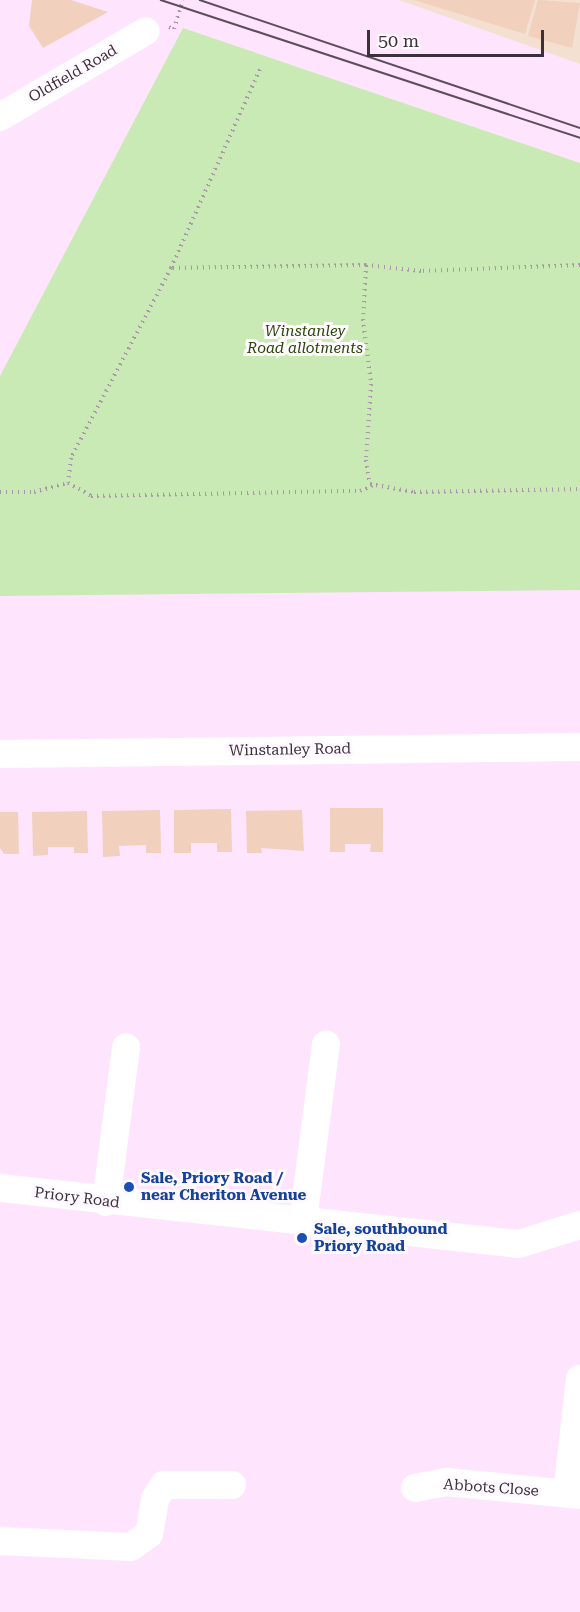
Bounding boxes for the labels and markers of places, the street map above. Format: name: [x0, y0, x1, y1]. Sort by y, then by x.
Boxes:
place label: Sale, Priory Road / near Cheriton Avenue: [141, 1169, 306, 1204]
marker: Sale, Priory Road / near Cheriton Avenue: [122, 1180, 136, 1194]
place label: Sale, southbound Priory Road: [314, 1220, 447, 1255]
marker: Sale, southbound Priory Road: [295, 1231, 309, 1245]

